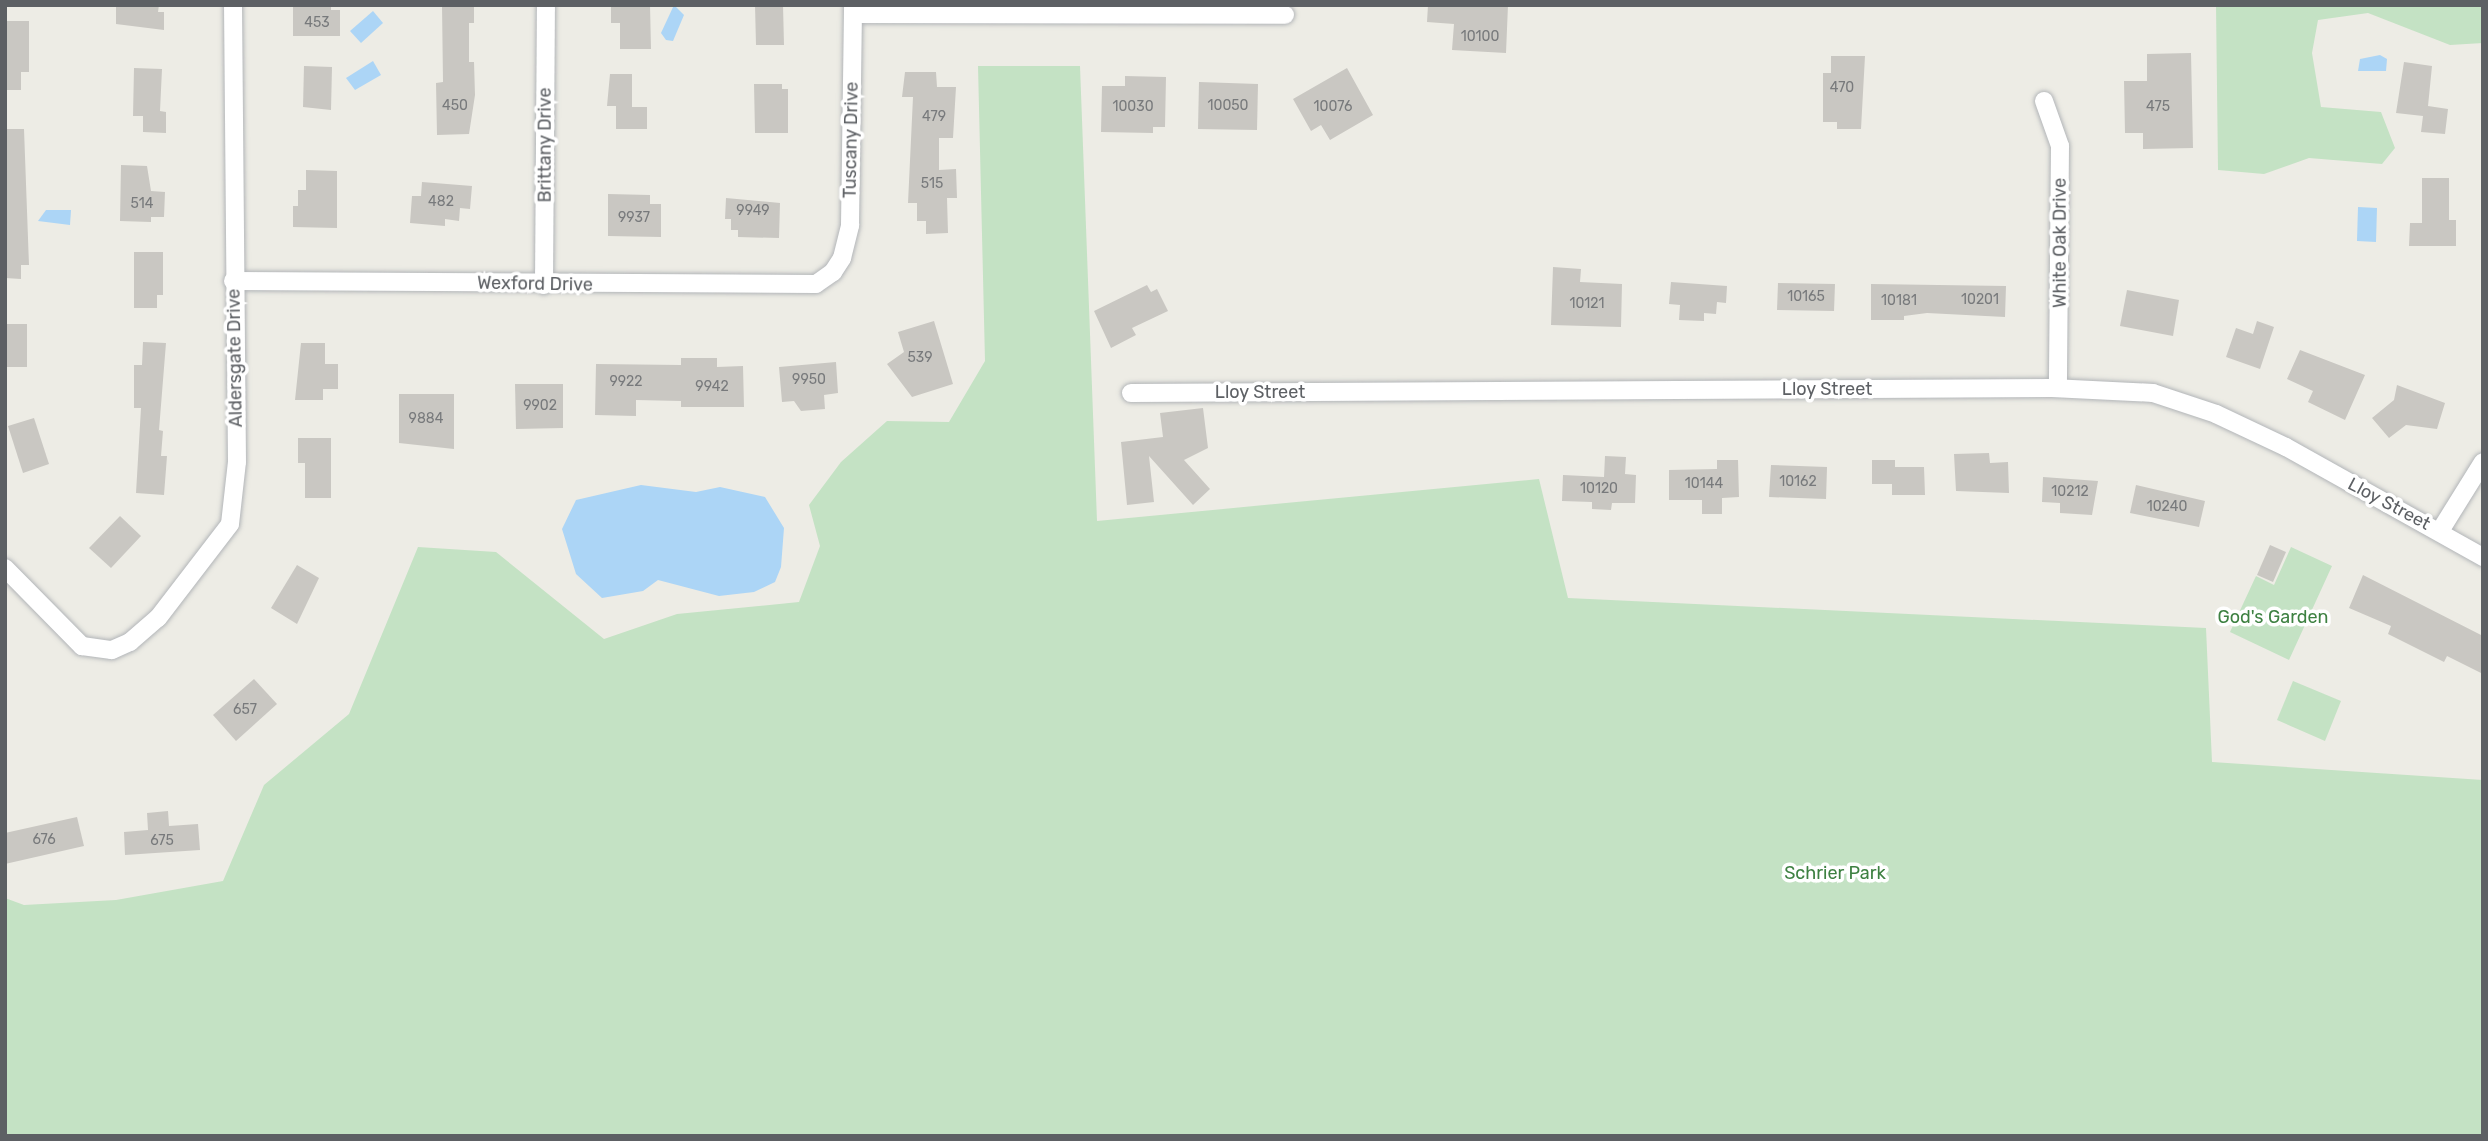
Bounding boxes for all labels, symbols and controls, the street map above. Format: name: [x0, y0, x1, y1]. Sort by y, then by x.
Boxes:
house number: 453: [304, 15, 330, 31]
house number: 10100: [1461, 29, 1499, 45]
house number: 470: [1830, 80, 1854, 96]
street label: Tuscany Drive: [839, 81, 863, 199]
street label: Brittany Drive: [534, 87, 556, 203]
house number: 450: [442, 98, 468, 114]
house number: 10050: [1208, 98, 1248, 114]
house number: 10030: [1112, 99, 1154, 115]
house number: 10076: [1314, 99, 1352, 115]
house number: 475: [2146, 99, 2170, 115]
house number: 479: [922, 109, 946, 125]
house number: 515: [921, 176, 943, 192]
street label: White Oak Drive: [2049, 178, 2071, 308]
house number: 482: [428, 194, 454, 210]
house number: 514: [131, 196, 153, 212]
house number: 9949: [736, 203, 770, 219]
house number: 9937: [618, 210, 650, 226]
street label: Wexford Drive: [477, 272, 593, 296]
street label: Aldersgate Drive: [223, 288, 247, 428]
house number: 10165: [1787, 289, 1825, 305]
house number: 10201: [1961, 292, 1999, 308]
house number: 10181: [1881, 293, 1917, 309]
house number: 10121: [1569, 296, 1605, 312]
house number: 539: [907, 350, 933, 366]
house number: 9950: [792, 372, 826, 388]
house number: 9922: [609, 374, 643, 390]
street label: Lloy Street: [1782, 378, 1872, 400]
house number: 9942: [695, 379, 729, 395]
street label: Lloy Street: [1215, 381, 1305, 403]
house number: 9902: [523, 398, 557, 414]
house number: 9884: [409, 411, 443, 427]
street label: Lloy Street: [2344, 473, 2434, 535]
house number: 10162: [1779, 474, 1817, 490]
house number: 10144: [1685, 476, 1723, 492]
house number: 10120: [1580, 481, 1618, 497]
house number: 10212: [2051, 484, 2089, 500]
house number: 10240: [2147, 499, 2187, 515]
park label: God's Garden: [2218, 606, 2328, 628]
house number: 657: [233, 702, 257, 718]
house number: 676: [32, 832, 56, 848]
house number: 675: [150, 833, 174, 849]
park label: Schrier Park: [1784, 862, 1886, 884]

